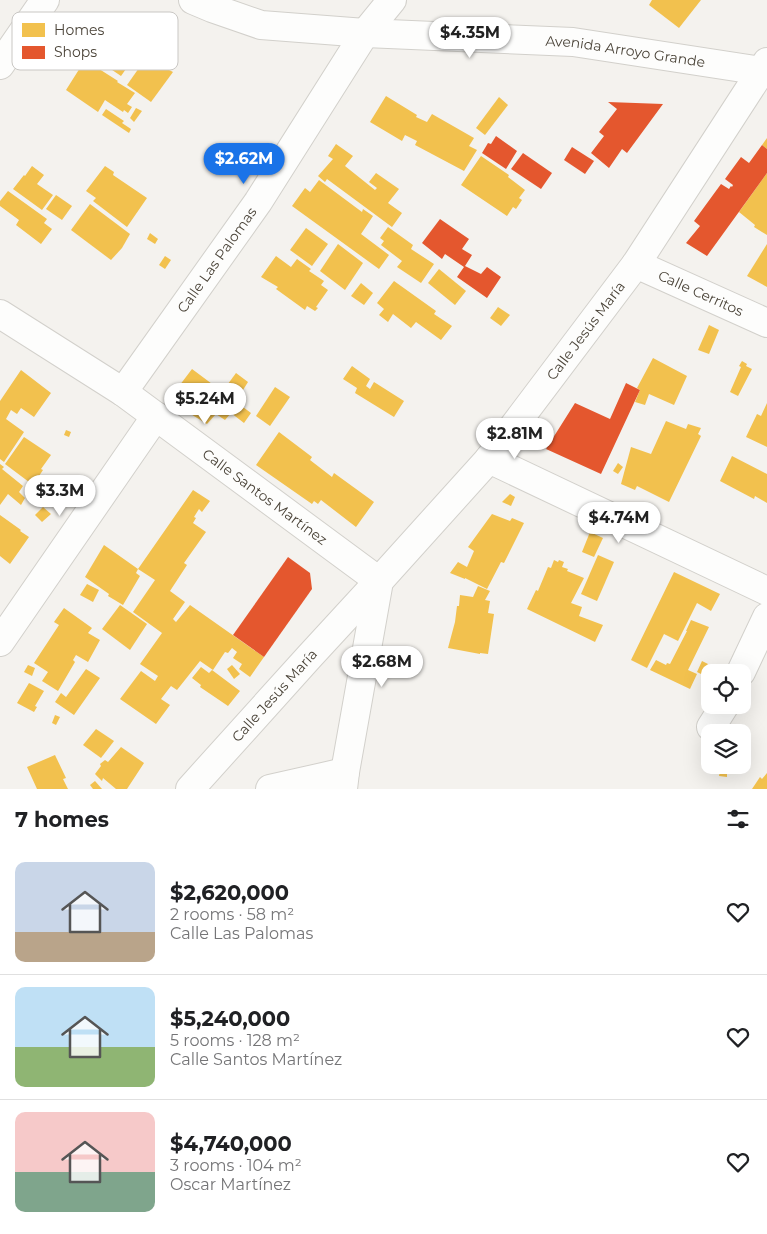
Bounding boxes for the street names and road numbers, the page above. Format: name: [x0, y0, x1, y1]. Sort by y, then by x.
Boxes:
street label: Avenida Arroyo Grande: [545, 32, 706, 71]
street label: Calle Las Palomas: [173, 203, 261, 316]
street label: Calle Cerritos: [655, 266, 746, 320]
street label: Calle Jesús María: [543, 278, 629, 384]
street label: Calle Santos Martínez: [199, 445, 331, 549]
street label: Calle Jesús María: [228, 645, 321, 746]

